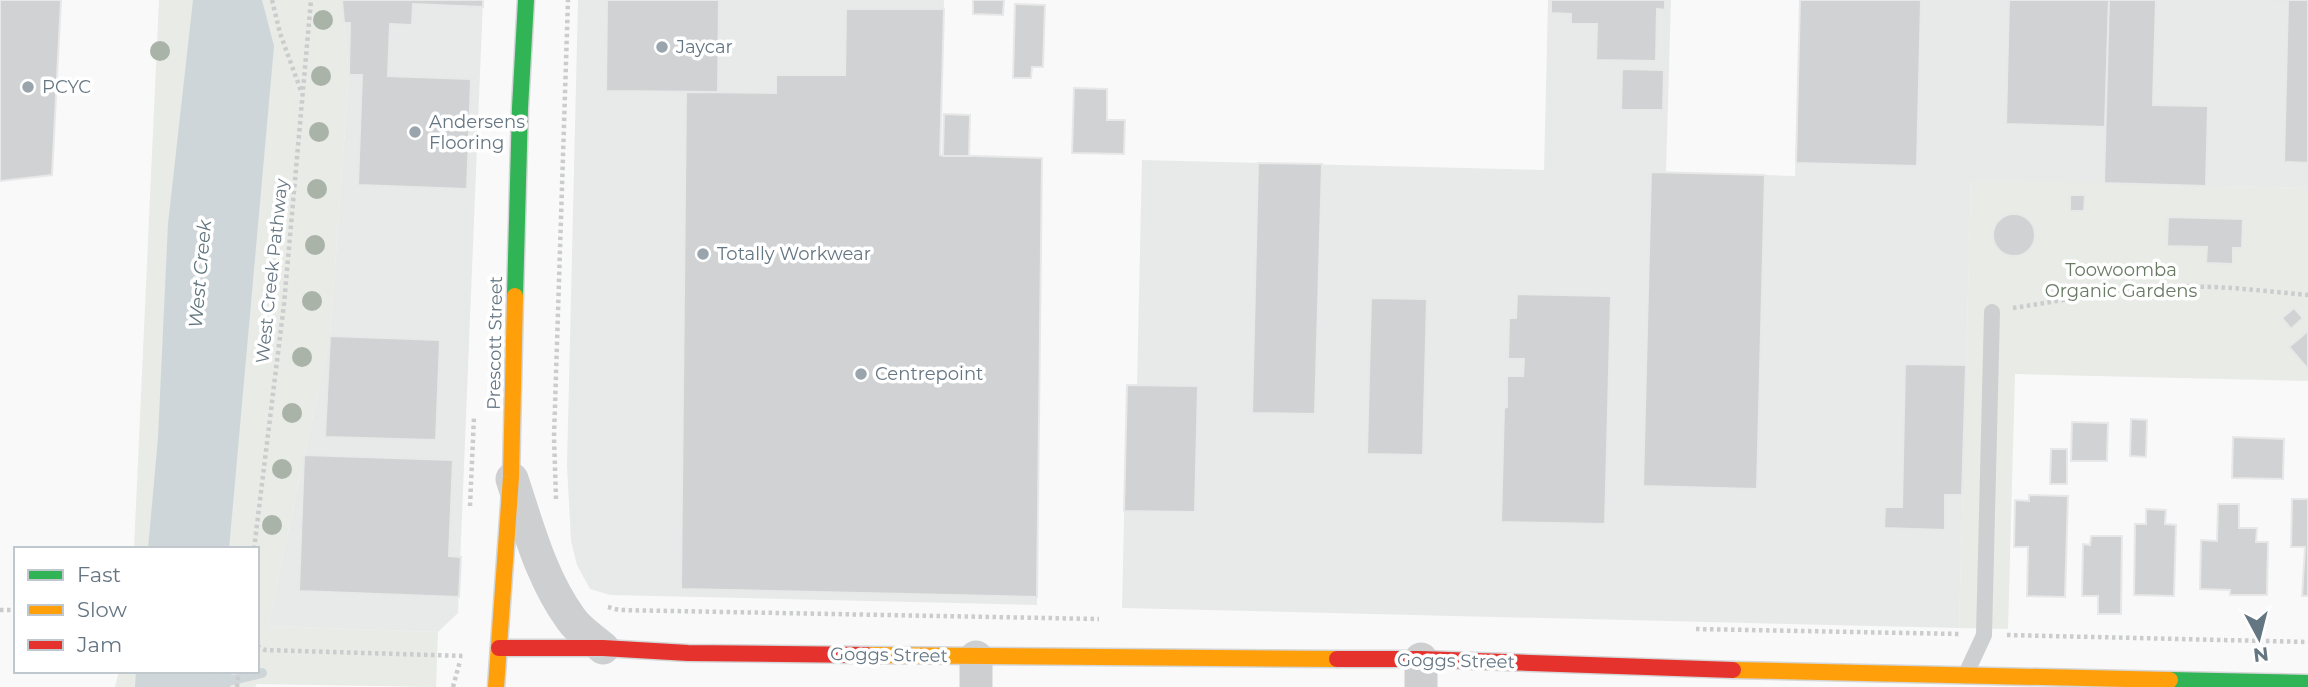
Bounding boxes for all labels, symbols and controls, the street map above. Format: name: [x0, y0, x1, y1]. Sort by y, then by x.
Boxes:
place label: Jaycar: [675, 36, 733, 58]
marker: Jaycar: [654, 39, 670, 55]
place label: PCYC: [42, 76, 91, 98]
marker: PCYC: [20, 79, 36, 95]
place label: Andersens Flooring: [429, 111, 525, 154]
marker: Andersens Flooring: [407, 124, 423, 140]
street label: West Creek Pathway: [251, 177, 293, 365]
water label: West Creek: [184, 218, 216, 329]
place label: Totally Workwear: [717, 243, 871, 265]
marker: Totally Workwear: [695, 246, 711, 262]
park label: Toowoomba Organic Gardens: [2045, 259, 2197, 302]
street label: Prescott Street: [483, 276, 507, 410]
place label: Centrepoint: [875, 363, 983, 385]
marker: Centrepoint: [853, 366, 869, 382]
legend: [14, 547, 259, 673]
text: Fast: [77, 562, 121, 587]
text: Slow: [77, 597, 127, 622]
north arrow: [2224, 603, 2294, 673]
text: Jam: [76, 632, 122, 657]
text: N: [2252, 642, 2270, 667]
street label: Goggs Street: [830, 643, 948, 667]
street label: Goggs Street: [1397, 649, 1515, 673]

